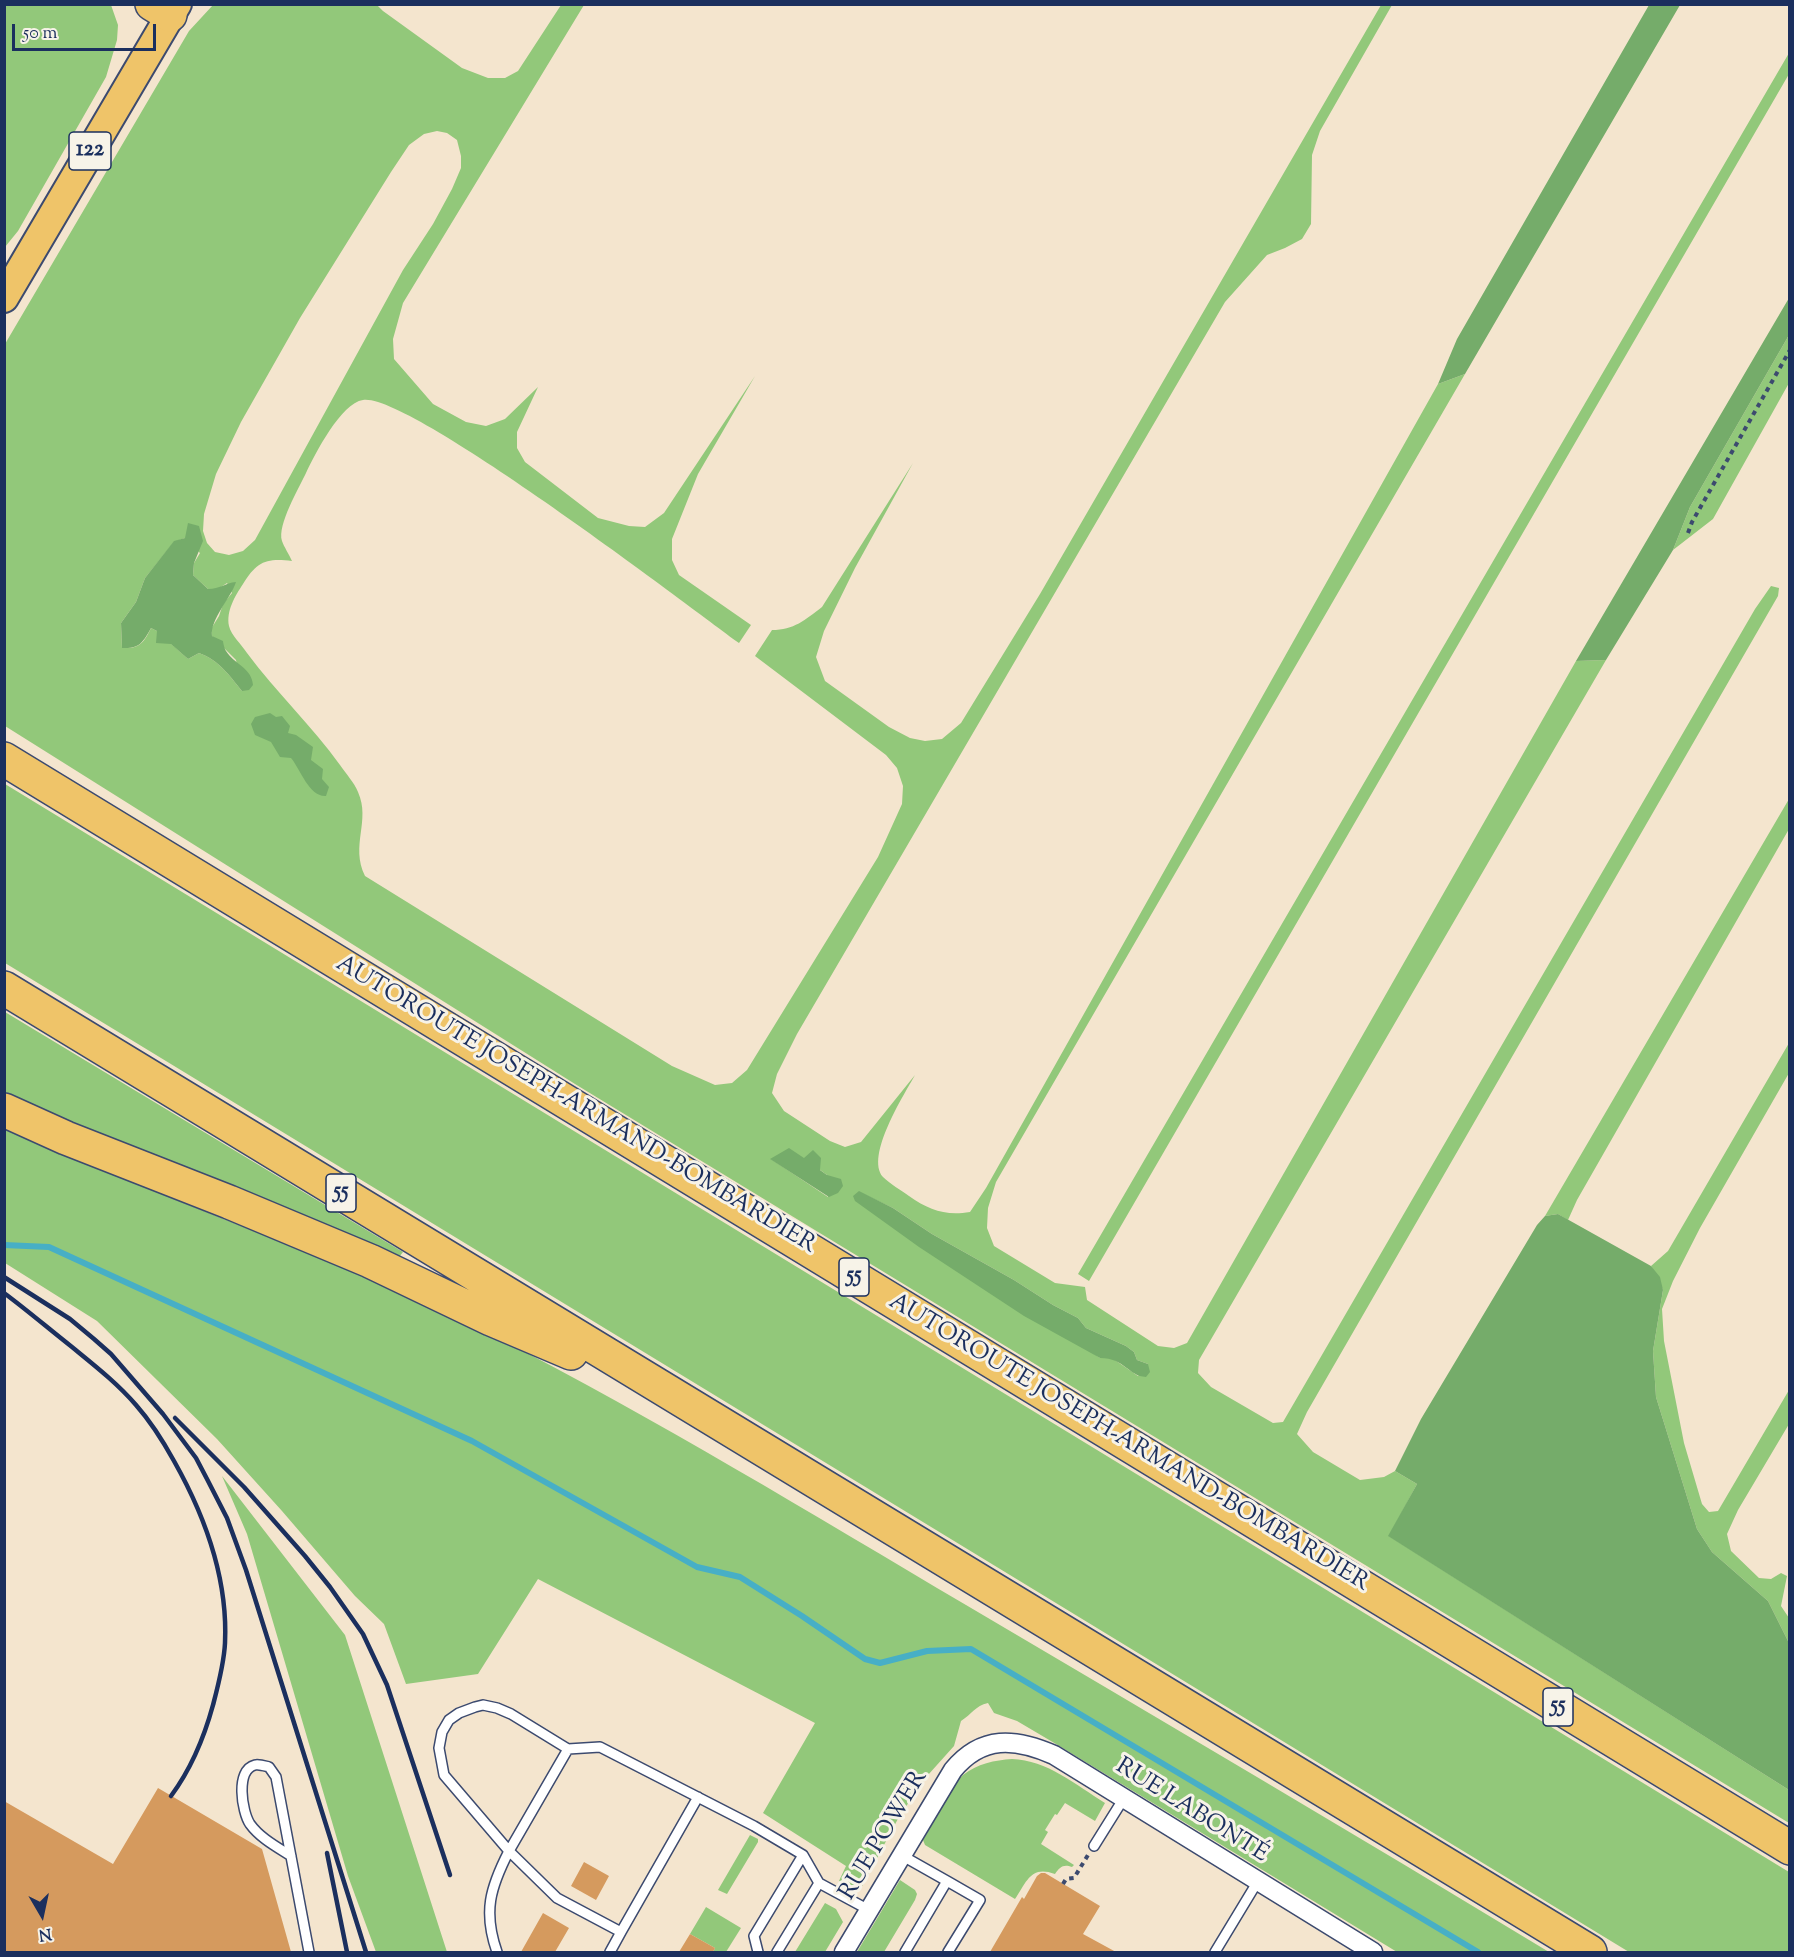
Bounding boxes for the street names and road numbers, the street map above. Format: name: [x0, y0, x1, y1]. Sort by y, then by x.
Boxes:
road number: 122: [69, 132, 111, 170]
street label: AUTOROUTE JOSEPH-ARMAND-BOMBARDIER: [330, 951, 820, 1261]
road number: 55: [326, 1174, 356, 1212]
road number: 55: [839, 1258, 869, 1296]
street label: AUTOROUTE JOSEPH-ARMAND-BOMBARDIER: [883, 1289, 1373, 1599]
road number: 55: [1543, 1688, 1573, 1726]
street label: RUE LABONTÉ: [1109, 1753, 1273, 1871]
street label: RUE POWER: [835, 1766, 935, 1906]

